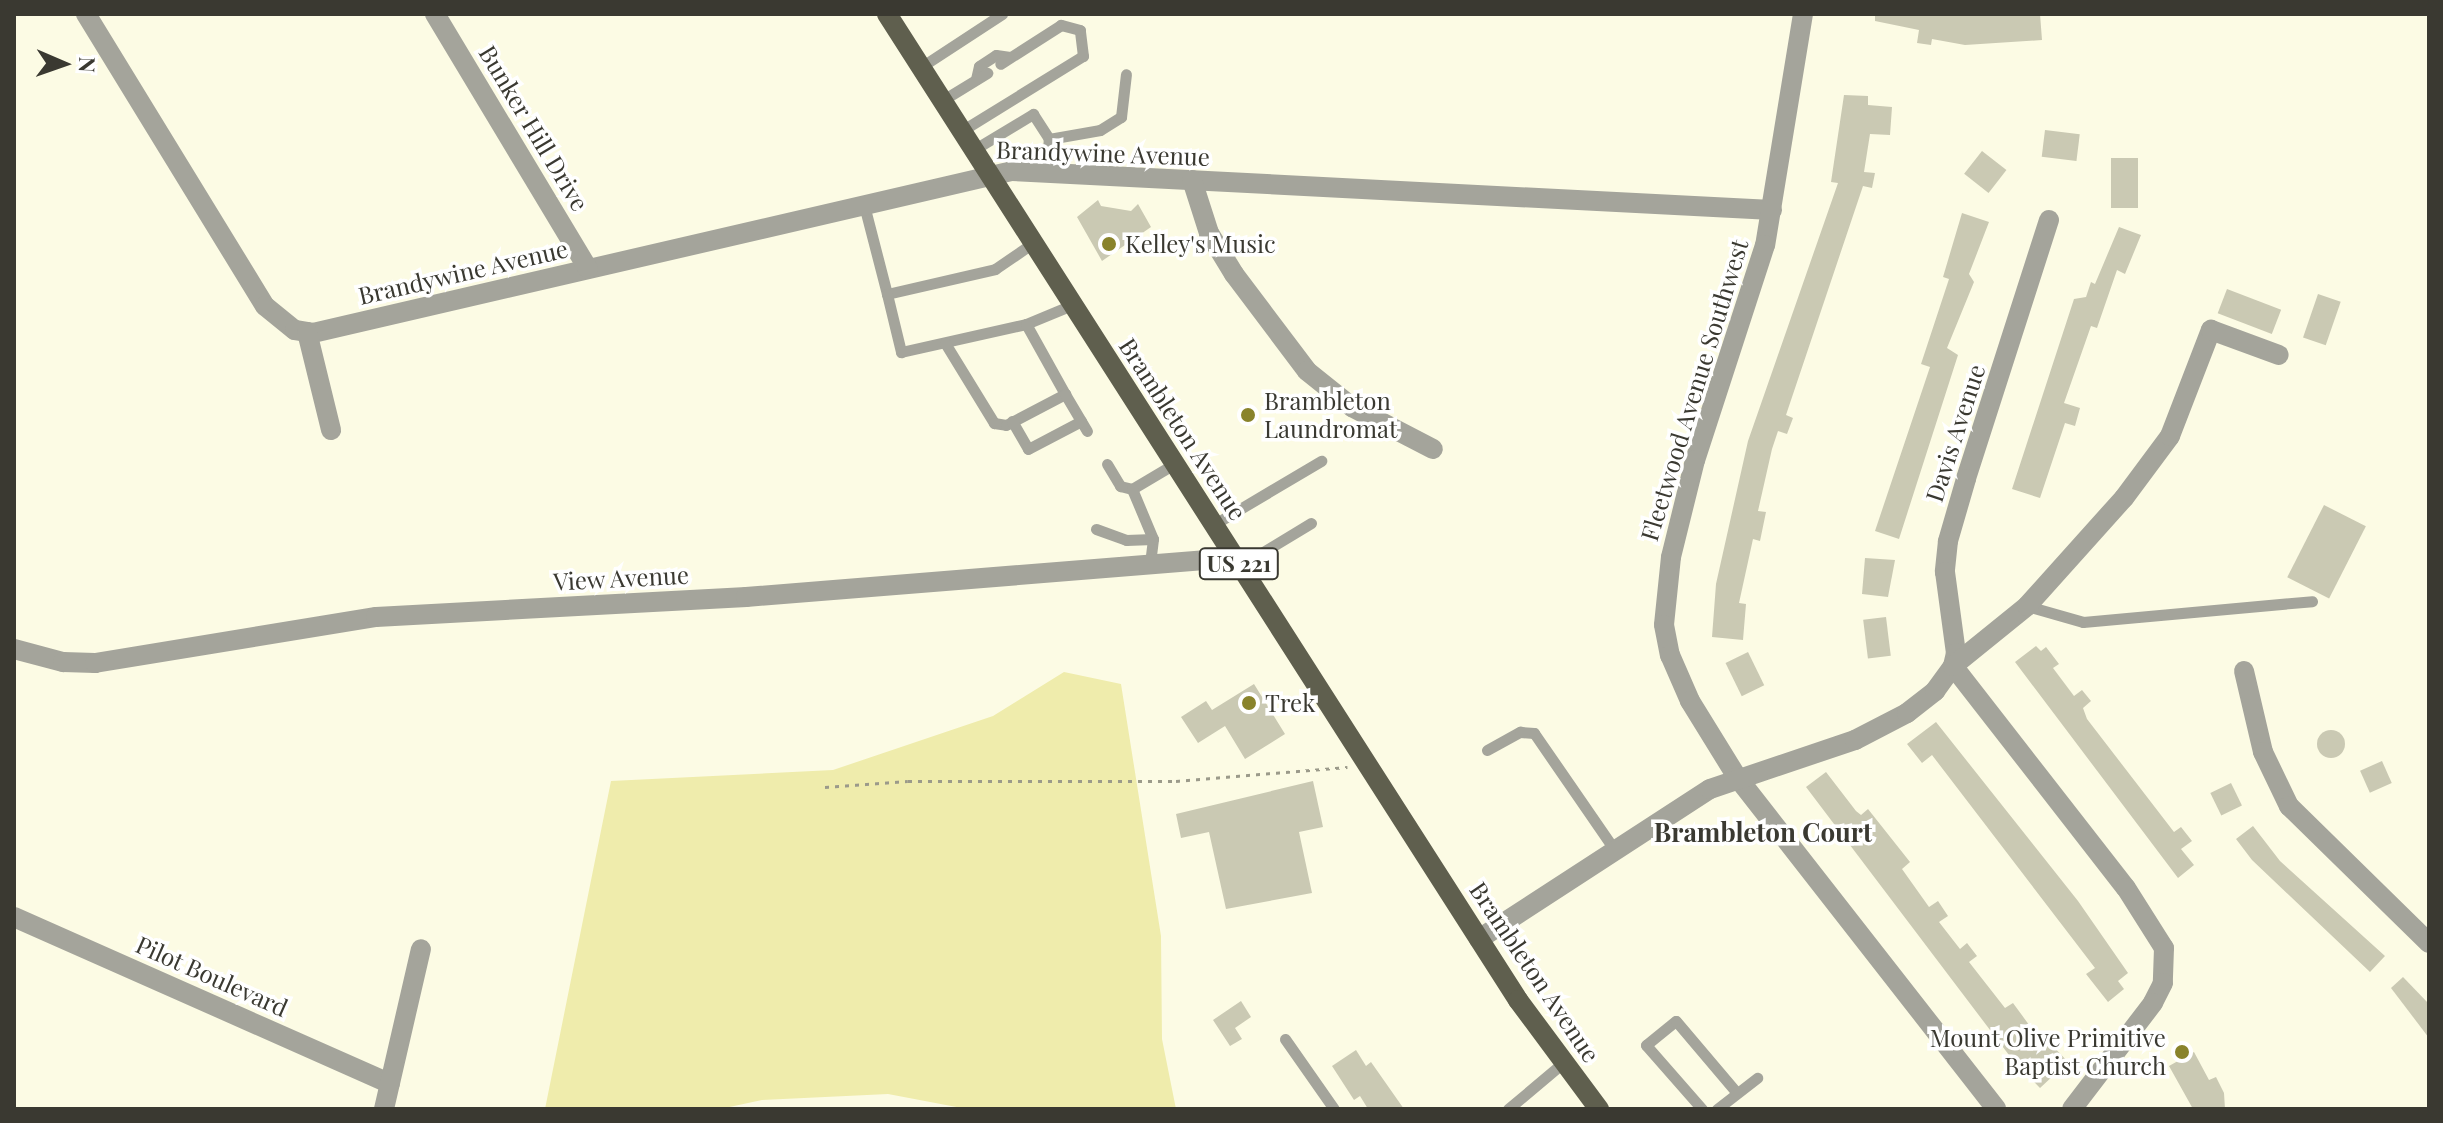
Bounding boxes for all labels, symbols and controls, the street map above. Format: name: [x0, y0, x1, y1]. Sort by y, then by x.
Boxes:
north arrow: [24, 24, 104, 104]
street label: Bunker Hill Drive: [473, 40, 595, 216]
text: N: [73, 56, 103, 73]
street label: Brandywine Avenue: [995, 135, 1211, 171]
place label: Kelley's Music: [1125, 230, 1276, 258]
street label: Brandywine Avenue: [355, 234, 571, 310]
marker: Kelley's Music: [1100, 235, 1118, 253]
street label: Fleetwood Avenue Southwest: [1634, 235, 1754, 545]
street label: Brambleton Avenue: [1113, 332, 1253, 526]
street label: Davis Avenue: [1919, 360, 1991, 506]
place label: Brambleton Laundromat: [1264, 387, 1397, 443]
marker: Brambleton Laundromat: [1239, 406, 1257, 424]
road number: US 221: [1197, 546, 1281, 582]
street label: View Avenue: [552, 560, 690, 596]
place label: Trek: [1265, 689, 1315, 717]
marker: Trek: [1240, 694, 1258, 712]
district label: Brambleton Court: [1654, 816, 1872, 848]
street label: Brambleton Avenue: [1464, 876, 1606, 1068]
street label: Pilot Boulevard: [131, 930, 293, 1022]
place label: Mount Olive Primitive Baptist Church: [1929, 1024, 2166, 1080]
marker: Mount Olive Primitive Baptist Church: [2173, 1043, 2191, 1061]

